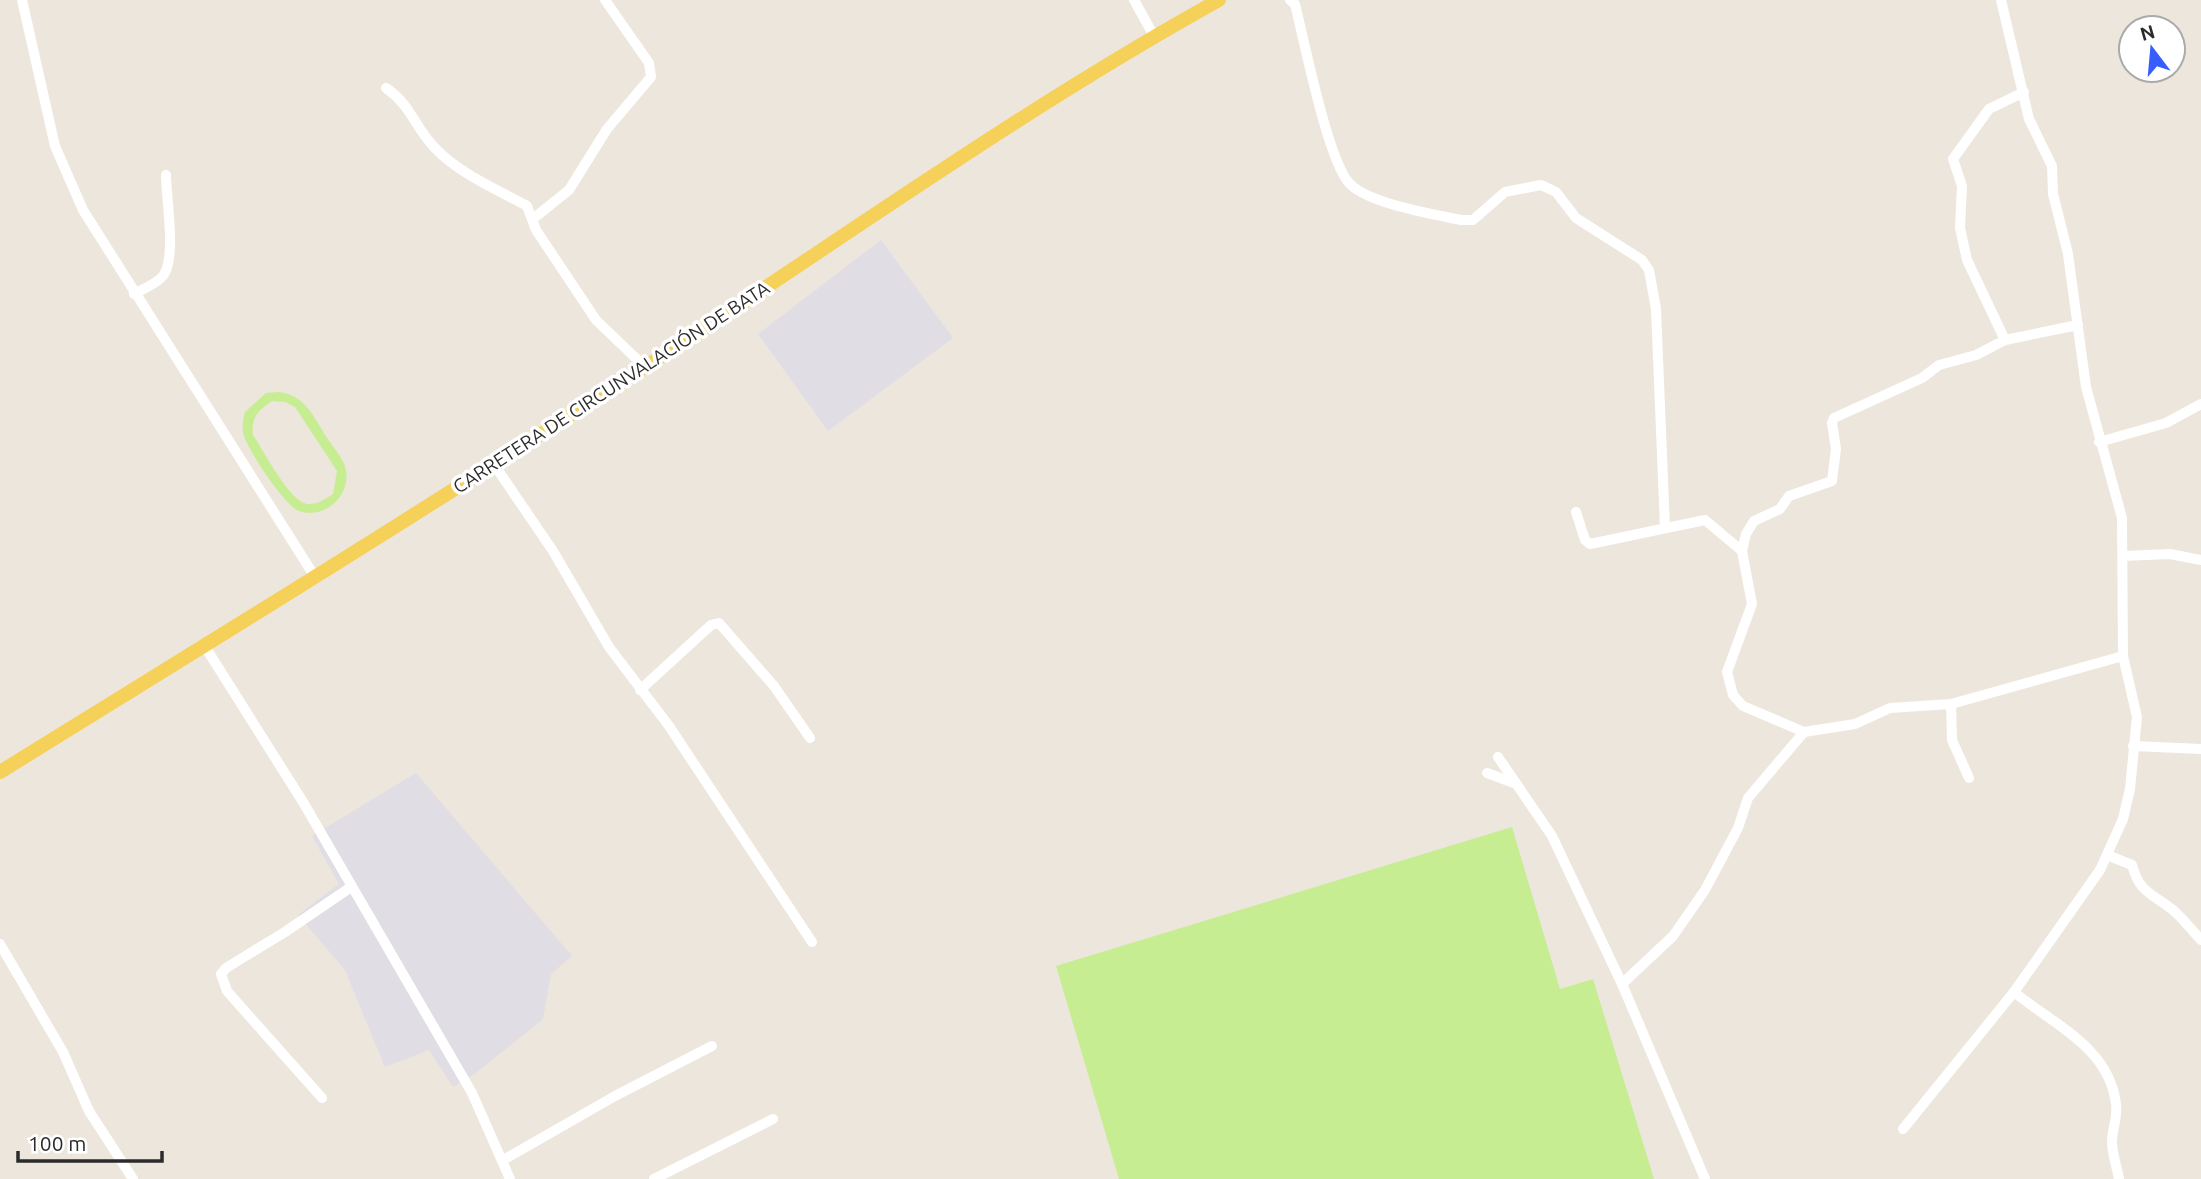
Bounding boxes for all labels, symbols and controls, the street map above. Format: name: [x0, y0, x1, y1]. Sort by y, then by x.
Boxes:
north arrow: [2117, 14, 2187, 84]
text: N: [2137, 20, 2157, 45]
street label: CARRETERA DE CIRCUNVALACIÓN DE BATA: [449, 276, 774, 498]
scale bar: [18, 1120, 161, 1164]
text: 100 m: [28, 1131, 86, 1155]

